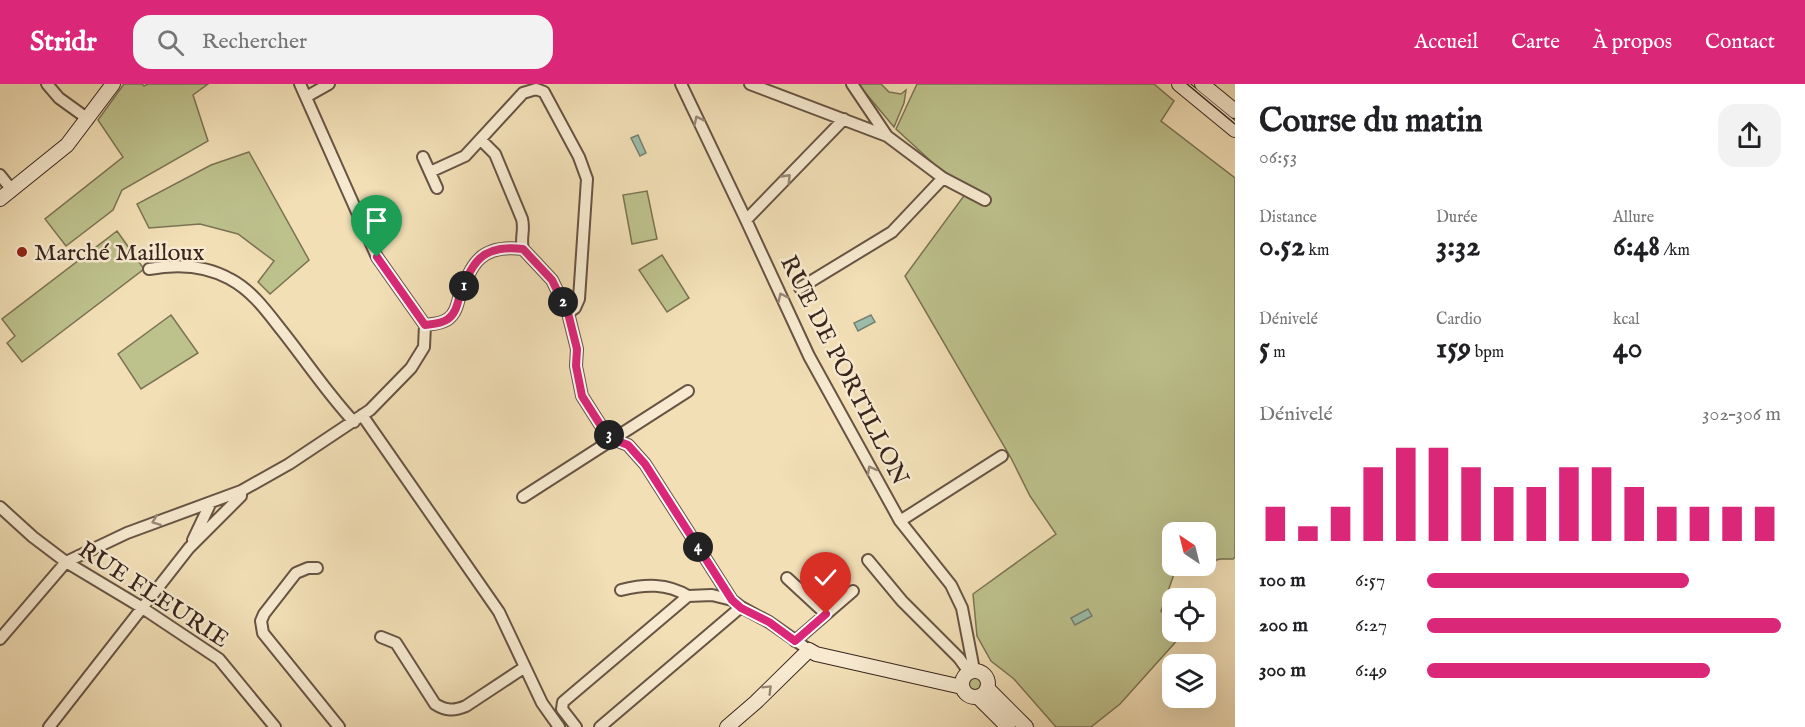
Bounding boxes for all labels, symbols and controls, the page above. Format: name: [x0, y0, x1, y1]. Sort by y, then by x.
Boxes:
search box: [133, 15, 553, 69]
text: Stridr: [30, 25, 97, 60]
icon: search: [154, 26, 187, 59]
text: Rechercher: [202, 28, 307, 56]
text: Accueil: [1414, 29, 1478, 56]
text: Carte: [1511, 29, 1560, 56]
text: À propos: [1593, 29, 1672, 56]
text: Contact: [1705, 29, 1775, 56]
text: Course du matin: [1259, 101, 1483, 143]
button: share: [1718, 104, 1781, 167]
one-way arrow: [694, 116, 706, 127]
text: 06:53: [1259, 145, 1297, 170]
one-way arrow: [780, 174, 791, 185]
pin: [351, 195, 402, 257]
icon: arrive: [360, 204, 393, 237]
text: Distance: [1259, 208, 1317, 228]
text: Durée: [1436, 208, 1478, 228]
text: Allure: [1613, 208, 1654, 228]
text: 0.52: [1259, 228, 1305, 266]
text: 3:32: [1436, 228, 1480, 266]
text: 6:48: [1613, 228, 1660, 266]
place label: Marché Mailloux: [34, 238, 205, 269]
text: km: [1305, 241, 1329, 261]
text: /km: [1660, 241, 1690, 261]
marker: Marché Mailloux: [15, 245, 29, 259]
street label: RUE DE PORTILLON: [772, 251, 915, 491]
pin: 1: [449, 271, 479, 301]
text: 1: [461, 276, 467, 296]
pin: 2: [548, 287, 578, 317]
text: 2: [559, 292, 567, 312]
one-way arrow: [777, 292, 789, 303]
text: Dénivelé: [1259, 310, 1318, 330]
text: Cardio: [1436, 310, 1482, 330]
text: kcal: [1613, 310, 1640, 330]
text: 5: [1259, 330, 1270, 368]
text: 159: [1436, 330, 1471, 368]
text: 40: [1613, 330, 1642, 368]
text: m: [1270, 343, 1286, 363]
text: bpm: [1471, 343, 1504, 363]
text: Dénivelé: [1259, 402, 1333, 427]
text: 302–306 m: [1702, 402, 1781, 427]
pin: 3: [594, 420, 624, 450]
text: 3: [606, 425, 612, 445]
one-way arrow: [867, 465, 879, 476]
one-way arrow: [151, 514, 161, 527]
north arrow: [1162, 522, 1216, 576]
map controls: [1162, 522, 1216, 708]
pin: 4: [683, 532, 713, 562]
street label: RUE FLEURIE: [72, 535, 234, 656]
text: 4: [694, 537, 702, 557]
pin: [800, 552, 851, 614]
icon: check: [809, 561, 842, 594]
text: 100 m: [1259, 568, 1306, 593]
text: 6:57: [1355, 568, 1385, 593]
button: locate: [1162, 588, 1216, 642]
text: 200 m: [1259, 613, 1308, 638]
text: 6:27: [1355, 613, 1387, 638]
button: layers: [1162, 654, 1216, 708]
text: 300 m: [1259, 658, 1306, 683]
text: 6:49: [1355, 658, 1387, 683]
one-way arrow: [761, 686, 772, 697]

